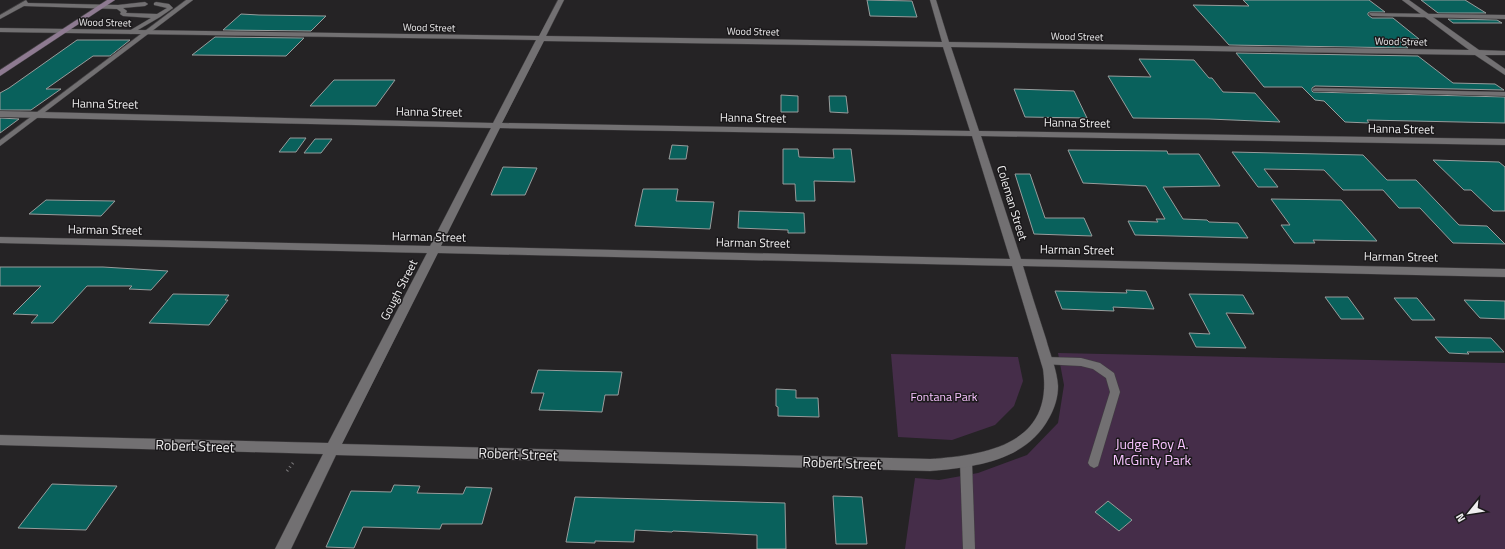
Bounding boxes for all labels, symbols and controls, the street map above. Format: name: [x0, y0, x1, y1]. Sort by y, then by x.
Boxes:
street label: Wood Street: [79, 15, 132, 30]
street label: Wood Street: [403, 20, 456, 35]
street label: Wood Street: [727, 24, 780, 39]
street label: Wood Street: [1051, 29, 1104, 44]
street label: Wood Street: [1375, 34, 1428, 49]
street label: Hanna Street: [72, 93, 139, 114]
street label: Hanna Street: [396, 101, 463, 122]
street label: Hanna Street: [720, 107, 787, 128]
street label: Hanna Street: [1044, 112, 1111, 133]
street label: Hanna Street: [1368, 118, 1435, 139]
street label: Coleman Street: [992, 163, 1033, 244]
street label: Harman Street: [68, 219, 143, 240]
street label: Harman Street: [392, 226, 467, 247]
street label: Harman Street: [716, 232, 791, 253]
street label: Harman Street: [1040, 239, 1115, 260]
street label: Harman Street: [1364, 246, 1439, 267]
street label: Gough Street: [375, 255, 422, 324]
park label: Fontana Park: [910, 387, 978, 406]
park label: Judge Roy A. McGinty Park: [1113, 433, 1192, 470]
street label: Robert Street: [155, 434, 235, 457]
street label: Robert Street: [478, 442, 558, 465]
street label: Robert Street: [802, 451, 882, 474]
north arrow: [1449, 493, 1489, 533]
text: N: [1452, 511, 1469, 525]

